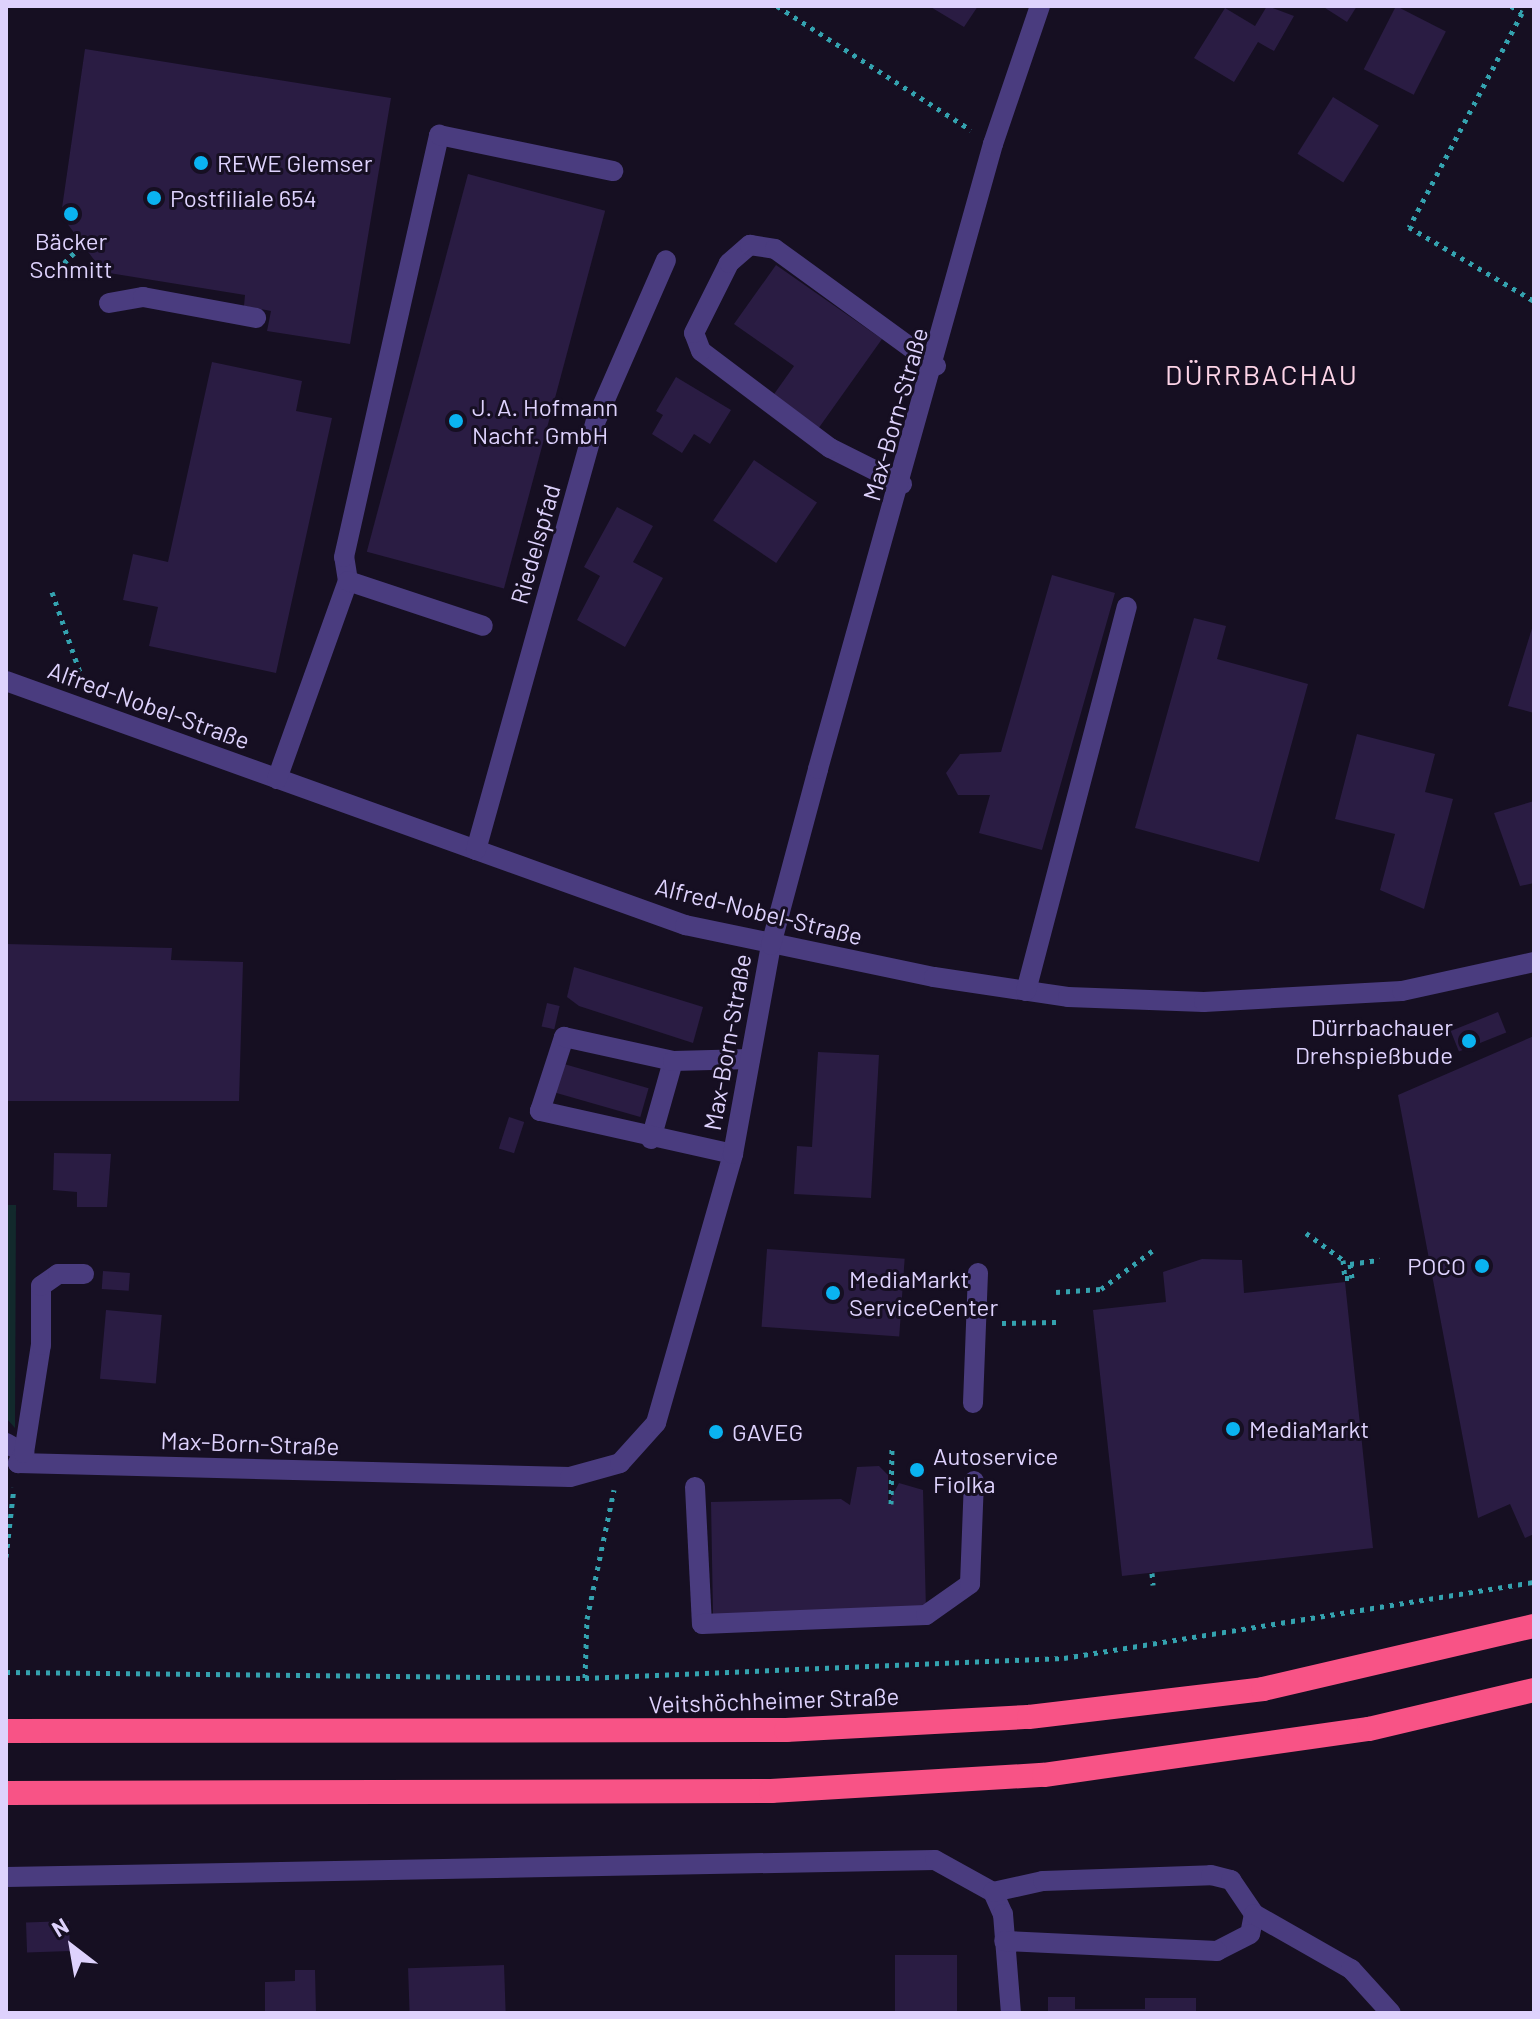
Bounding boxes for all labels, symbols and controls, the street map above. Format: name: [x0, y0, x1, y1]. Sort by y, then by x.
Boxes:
place label: REWE Glemser: [217, 149, 373, 177]
marker: REWE Glemser: [192, 154, 210, 172]
place label: Postfiliale 654: [170, 184, 317, 212]
marker: Postfiliale 654: [145, 189, 163, 207]
marker: Bäcker Schmitt: [62, 205, 80, 223]
place label: Bäcker Schmitt: [30, 227, 112, 283]
street label: Max-Born-Straße: [857, 324, 933, 504]
district label: DÜRRBACHAU: [1165, 357, 1359, 391]
place label: J. A. Hofmann Nachf. GmbH: [472, 393, 618, 449]
marker: J. A. Hofmann Nachf. GmbH: [447, 412, 465, 430]
street label: Riedelspfad: [504, 481, 566, 607]
street label: Alfred-Nobel-Straße: [44, 655, 254, 755]
street label: Alfred-Nobel-Straße: [652, 871, 866, 951]
street label: Max-Born-Straße: [697, 951, 757, 1133]
place label: Dürrbachauer Drehspießbude: [1295, 1013, 1453, 1069]
marker: Dürrbachauer Drehspießbude: [1460, 1032, 1478, 1050]
place label: POCO: [1407, 1252, 1466, 1280]
marker: POCO: [1473, 1257, 1491, 1275]
place label: MediaMarkt ServiceCenter: [849, 1265, 998, 1321]
marker: MediaMarkt ServiceCenter: [824, 1284, 842, 1302]
place label: MediaMarkt: [1249, 1415, 1369, 1443]
place label: GAVEG: [732, 1418, 803, 1446]
marker: MediaMarkt: [1224, 1420, 1242, 1438]
marker: GAVEG: [707, 1423, 725, 1441]
street label: Max-Born-Straße: [160, 1425, 340, 1461]
place label: Autoservice Fiolka: [933, 1442, 1058, 1498]
marker: Autoservice Fiolka: [908, 1461, 926, 1479]
street label: Veitshöchheimer Straße: [648, 1681, 900, 1719]
north arrow: [32, 1907, 112, 1987]
text: N: [47, 1912, 73, 1941]

